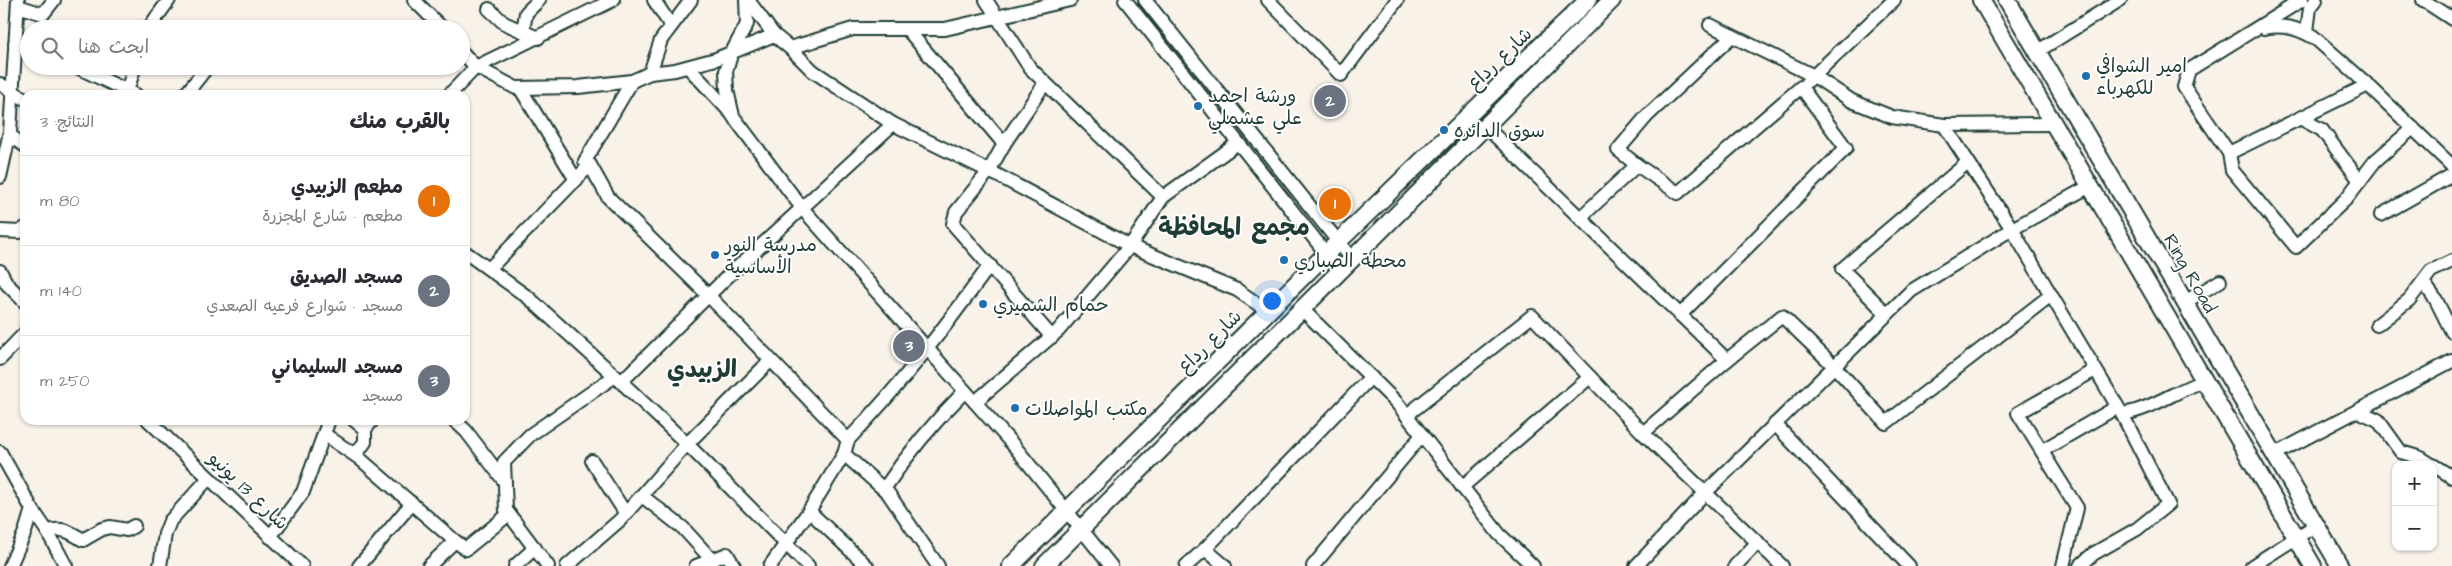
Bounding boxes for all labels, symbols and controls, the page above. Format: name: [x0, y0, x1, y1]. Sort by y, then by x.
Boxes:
search box: [20, 20, 470, 75]
street label: شارع رداع: [1462, 21, 1539, 97]
icon: search: [38, 34, 66, 62]
text: ابحث هنا: [78, 34, 149, 61]
place label: امير الشوافي للكهرباء: [2096, 53, 2187, 102]
marker: امير الشوافي للكهرباء: [2080, 70, 2092, 82]
pin: 2: [1314, 82, 1346, 120]
place label: ورشة احمد علي عشملي: [1208, 83, 1302, 134]
marker: ورشة احمد علي عشملي: [1192, 100, 1204, 112]
text: بالقرب منك: [349, 107, 450, 136]
text: النتائج: 3: [40, 111, 94, 133]
place label: سوق الدائره: [1454, 118, 1545, 145]
marker: سوق الدائره: [1438, 124, 1450, 136]
text: مطعم الزبيدي: [291, 174, 403, 201]
pin: 1: [1319, 185, 1351, 223]
text: 80 m: [40, 190, 79, 212]
text: 1: [433, 190, 435, 212]
text: مطعم · شارع المجزرة: [262, 205, 403, 227]
district label: مجمع المحافظة: [1158, 211, 1310, 245]
street label: Ring Road: [2155, 229, 2223, 319]
place label: مدرسة النور الأساسية: [723, 232, 817, 281]
place label: محطة الصباري: [1294, 248, 1407, 275]
marker: مدرسة النور الأساسية: [709, 249, 721, 261]
marker: محطة الصباري: [1278, 254, 1290, 266]
text: مسجد الصديق: [290, 264, 403, 291]
text: 140 m: [40, 280, 82, 302]
text: 2: [429, 280, 439, 302]
your location: [1259, 288, 1285, 314]
place label: حمام الشميري: [993, 292, 1108, 319]
text: مسجد · شوارع فرعيه الصعدي: [206, 295, 403, 317]
marker: حمام الشميري: [977, 298, 989, 310]
street label: شارع رداع: [1172, 304, 1248, 380]
pin: 3: [893, 327, 925, 365]
district label: الزبيدي: [667, 353, 737, 387]
text: مسجد السليماني: [272, 354, 403, 381]
text: 250 m: [40, 370, 89, 392]
text: 3: [430, 370, 438, 392]
text: مسجد: [362, 385, 403, 407]
place label: مكتب المواصلات: [1025, 396, 1148, 423]
marker: مكتب المواصلات: [1009, 402, 1021, 414]
street label: شارع 13 يونيو: [201, 445, 294, 536]
map controls: [2392, 461, 2437, 551]
button: +: [2392, 461, 2437, 506]
button: −: [2392, 506, 2437, 551]

